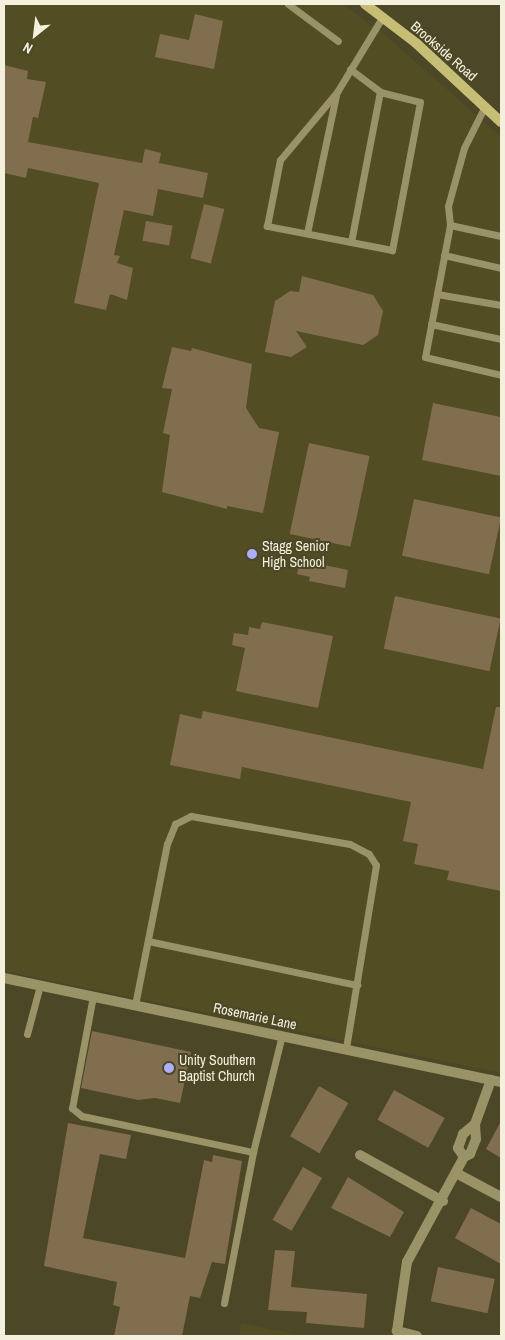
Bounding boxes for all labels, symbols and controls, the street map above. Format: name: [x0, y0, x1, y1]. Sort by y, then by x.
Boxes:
north arrow: [10, 10, 60, 60]
street label: Brookside Road: [407, 18, 481, 84]
text: N: [20, 38, 36, 58]
place label: Stagg Senior High School: [262, 538, 329, 570]
marker: Stagg Senior High School: [246, 548, 258, 560]
street label: Rosemarie Lane: [212, 999, 298, 1033]
place label: Unity Southern Baptist Church: [179, 1052, 256, 1084]
marker: Unity Southern Baptist Church: [163, 1062, 175, 1074]

